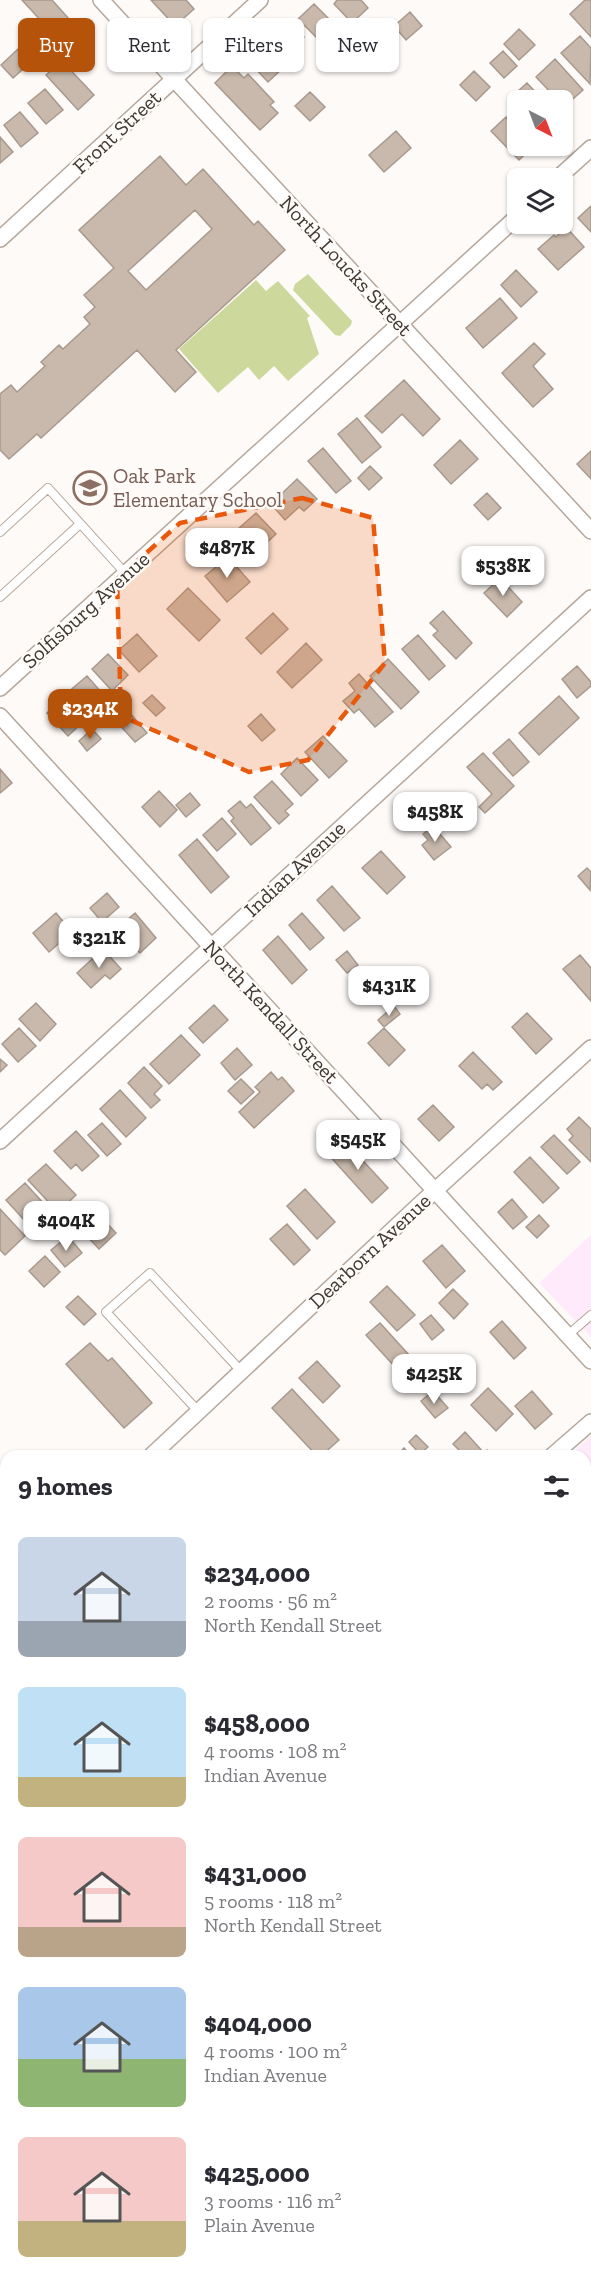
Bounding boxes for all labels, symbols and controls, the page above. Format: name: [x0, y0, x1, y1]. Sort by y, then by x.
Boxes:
chip: Buy: [18, 18, 95, 72]
chip: Rent: [107, 18, 191, 72]
chip: Filters: [203, 18, 304, 72]
chip: New: [316, 18, 399, 72]
street label: Front Street: [67, 84, 166, 179]
north arrow: [507, 90, 573, 156]
map controls: [507, 90, 573, 234]
button: layers: [507, 168, 573, 234]
street label: North Loucks Street: [275, 190, 418, 341]
place label: Oak Park Elementary School: [113, 463, 283, 512]
school or university icon: Oak Park Elementary School: [72, 470, 108, 506]
pin: $487K: [185, 528, 269, 579]
text: $487K: [199, 535, 255, 559]
street label: Solfisburg Avenue: [17, 546, 155, 673]
pin: $538K: [461, 546, 545, 597]
text: $538K: [475, 553, 531, 577]
pin: $234K: [48, 689, 132, 740]
text: $234K: [62, 696, 118, 720]
pin: $458K: [393, 792, 477, 843]
text: $458K: [407, 799, 463, 823]
street label: Indian Avenue: [239, 815, 350, 922]
pin: $321K: [57, 918, 141, 969]
text: $321K: [73, 925, 125, 949]
street label: North Kendall Street: [199, 935, 344, 1089]
pin: $431K: [347, 966, 431, 1017]
text: $431K: [362, 973, 416, 997]
pin: $545K: [316, 1120, 400, 1171]
text: $545K: [330, 1127, 386, 1151]
street label: Dearborn Avenue: [304, 1188, 436, 1313]
pin: $404K: [24, 1201, 108, 1252]
text: $404K: [37, 1208, 95, 1232]
pin: $425K: [392, 1354, 476, 1405]
text: $425K: [406, 1361, 462, 1385]
text: 9 homes: [18, 1470, 113, 1502]
icon: filters: [540, 1470, 573, 1503]
text: $234,000: [204, 1557, 310, 1589]
icon: home: [66, 1561, 138, 1633]
text: 2 rooms · 56 m²: [204, 1589, 337, 1613]
text: North Kendall Street: [204, 1613, 382, 1637]
text: $458,000: [204, 1707, 310, 1739]
icon: home: [66, 1711, 138, 1783]
text: 4 rooms · 108 m²: [204, 1739, 346, 1763]
text: Indian Avenue: [204, 1763, 327, 1787]
text: $431,000: [204, 1857, 307, 1889]
icon: home: [66, 1861, 138, 1933]
text: 5 rooms · 118 m²: [204, 1889, 342, 1913]
text: North Kendall Street: [204, 1913, 382, 1937]
text: $404,000: [204, 2007, 312, 2039]
icon: home: [66, 2011, 138, 2083]
text: 4 rooms · 100 m²: [204, 2039, 347, 2063]
text: Indian Avenue: [204, 2063, 327, 2087]
text: $425,000: [204, 2157, 310, 2189]
icon: home: [66, 2161, 138, 2233]
text: 3 rooms · 116 m²: [204, 2189, 341, 2213]
text: Plain Avenue: [204, 2213, 315, 2237]

